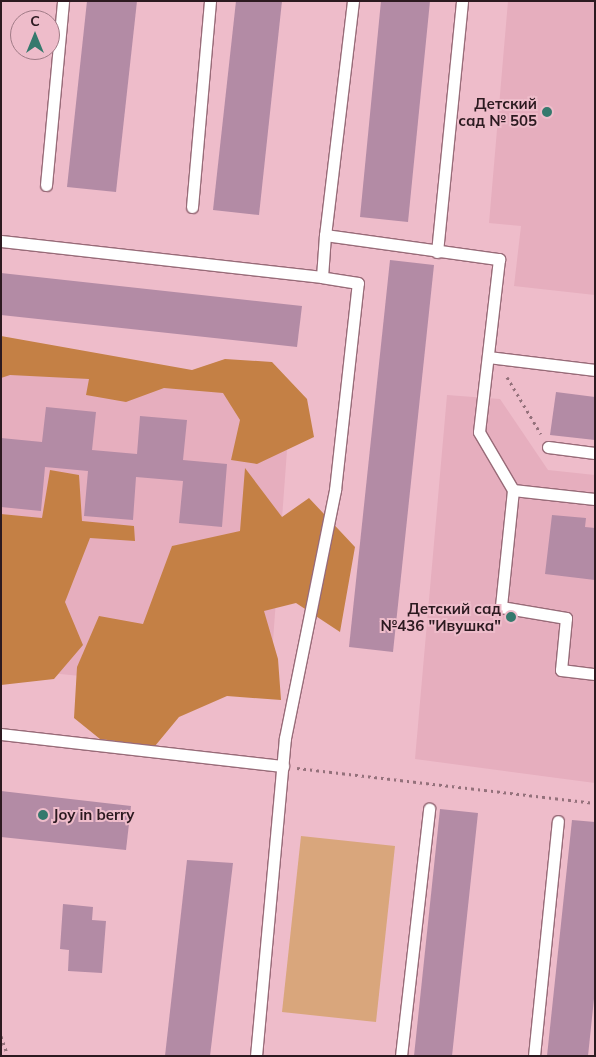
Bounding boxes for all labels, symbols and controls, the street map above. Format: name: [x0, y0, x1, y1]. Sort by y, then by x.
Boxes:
north arrow: [10, 10, 60, 60]
text: С: [30, 12, 40, 30]
place label: Детский сад № 505: [458, 94, 537, 129]
marker: Детский сад № 505: [541, 106, 553, 118]
place label: Детский сад №436 "Ивушка": [381, 599, 501, 634]
marker: Детский сад №436 "Ивушка": [505, 611, 517, 623]
place label: Joy in berry: [53, 806, 134, 824]
marker: Joy in berry: [37, 809, 49, 821]

